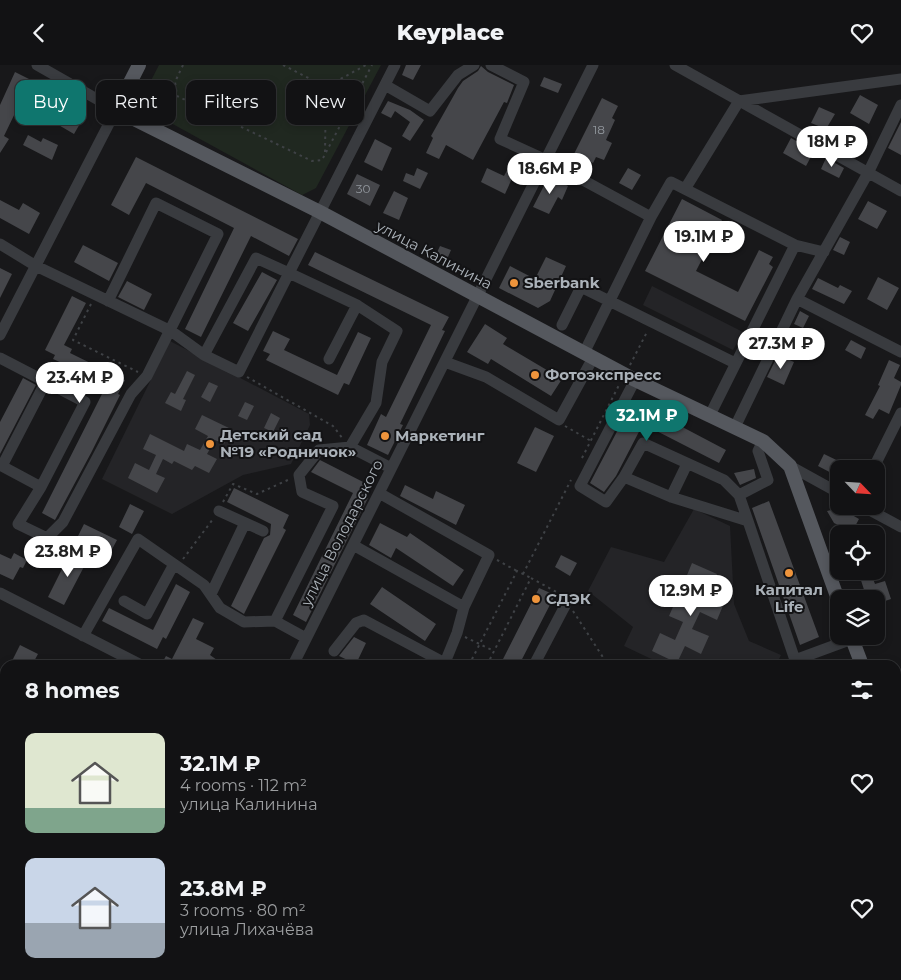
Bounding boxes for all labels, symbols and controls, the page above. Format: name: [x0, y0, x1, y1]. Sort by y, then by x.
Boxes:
icon: back: [25, 19, 53, 47]
text: Keyplace: [397, 19, 504, 46]
icon: heart: [848, 19, 876, 47]
chip: Buy: [15, 80, 86, 125]
chip: Rent: [96, 80, 176, 125]
chip: Filters: [186, 80, 276, 125]
chip: New: [286, 80, 364, 125]
house number: 18: [593, 122, 605, 137]
pin: 18M ₽: [797, 126, 867, 168]
text: 18M ₽: [807, 132, 857, 151]
pin: 18.6M ₽: [504, 153, 596, 195]
text: 18.6M ₽: [518, 159, 582, 178]
house number: 30: [356, 181, 370, 196]
street label: улица Калинина: [372, 215, 496, 293]
pin: 19.1M ₽: [658, 221, 750, 263]
text: 19.1M ₽: [675, 227, 733, 246]
place label: Sberbank: [524, 273, 600, 292]
marker: Sberbank: [508, 277, 520, 289]
pin: 27.3M ₽: [735, 327, 827, 370]
text: 27.3M ₽: [749, 334, 813, 353]
pin: 23.4M ₽: [34, 361, 126, 404]
place label: Фотоэкспресс: [545, 365, 662, 384]
text: 23.4M ₽: [47, 368, 113, 387]
marker: Фотоэкспресс: [529, 369, 541, 381]
pin: 32.1M ₽: [601, 399, 693, 442]
text: 32.1M ₽: [616, 406, 678, 425]
place label: Детский сад №19 «Родничок»: [220, 425, 356, 461]
place label: Маркетинг: [395, 426, 485, 445]
marker: Маркетинг: [379, 430, 391, 442]
marker: Детский сад №19 «Родничок»: [204, 438, 216, 450]
street label: улица Володарского: [296, 456, 387, 610]
north arrow: [830, 460, 885, 515]
map controls: [830, 460, 885, 645]
button: locate: [830, 525, 885, 580]
pin: 23.8M ₽: [22, 535, 114, 578]
text: 23.8M ₽: [35, 542, 101, 561]
marker: Капитал Life: [783, 567, 795, 579]
pin: 12.9M ₽: [645, 575, 737, 617]
place label: Капитал Life: [755, 580, 823, 616]
text: 12.9M ₽: [660, 581, 722, 600]
place label: СДЭК: [546, 589, 591, 608]
button: layers: [830, 590, 885, 645]
marker: СДЭК: [530, 593, 542, 605]
icon: filters: [848, 676, 876, 704]
text: 8 homes: [25, 678, 120, 703]
text: 32.1M ₽: [180, 751, 261, 776]
icon: home: [65, 753, 125, 813]
icon: heart: [848, 769, 876, 797]
text: 4 rooms · 112 m²: [180, 776, 307, 795]
text: улица Калинина: [180, 795, 318, 814]
text: 23.8M ₽: [180, 876, 267, 901]
icon: home: [65, 878, 125, 938]
icon: heart: [848, 894, 876, 922]
text: 3 rooms · 80 m²: [180, 901, 306, 920]
text: улица Лихачёва: [180, 920, 314, 939]

